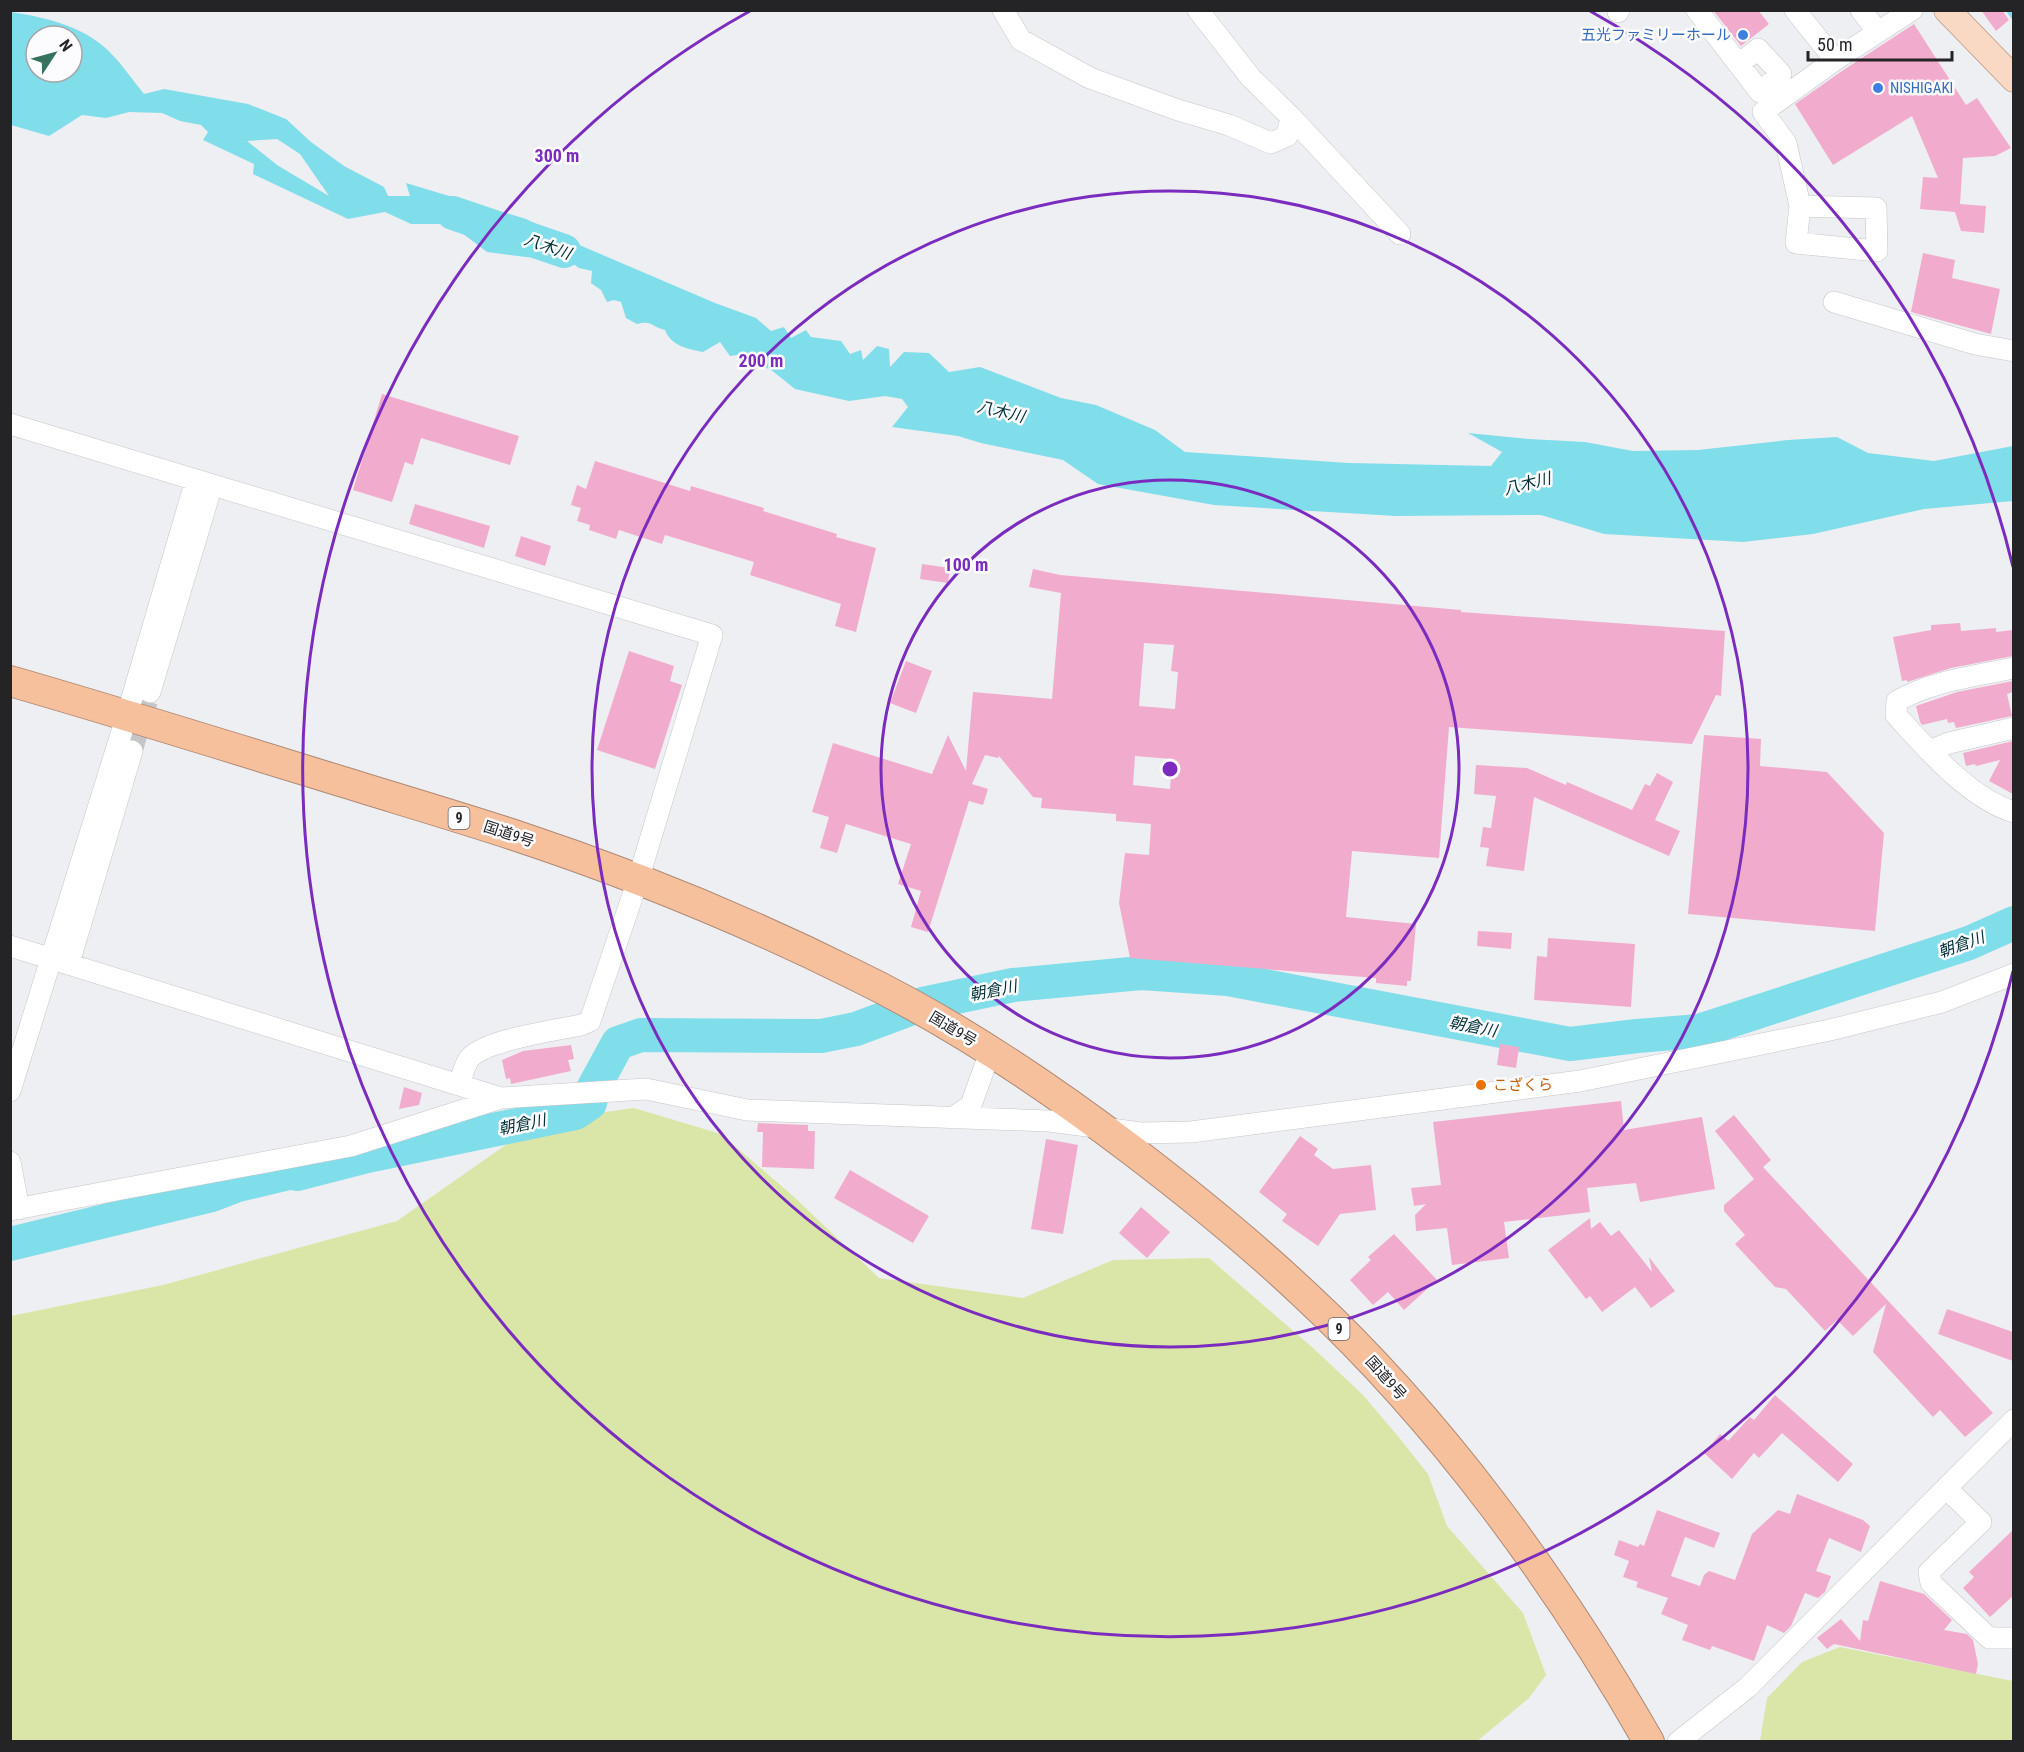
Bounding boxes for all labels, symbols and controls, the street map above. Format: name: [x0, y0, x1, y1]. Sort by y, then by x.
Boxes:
north arrow: [24, 24, 84, 84]
scale bar: [1808, 24, 1952, 62]
place label: 五光ファミリーホール: [1581, 26, 1731, 44]
marker: 五光ファミリーホール: [1736, 28, 1750, 42]
text: 50 m: [1817, 34, 1852, 55]
text: N: [55, 36, 76, 55]
place label: NISHIGAKI: [1890, 79, 1953, 97]
marker: NISHIGAKI: [1871, 81, 1885, 95]
text: 300 m: [535, 145, 579, 166]
water label: 八木川: [522, 230, 576, 264]
text: 200 m: [739, 350, 783, 371]
water label: 八木川: [975, 397, 1028, 427]
water label: 八木川: [1502, 468, 1555, 499]
text: 100 m: [944, 554, 988, 575]
centre of rings: [1160, 759, 1180, 779]
road number: 9: [448, 807, 470, 829]
street label: 国道9号: [481, 817, 537, 851]
water label: 朝倉川: [1935, 927, 1989, 962]
water label: 朝倉川: [968, 976, 1020, 1004]
street label: 国道9号: [926, 1008, 980, 1050]
water label: 朝倉川: [1448, 1013, 1500, 1041]
place label: こざくら: [1493, 1076, 1553, 1094]
marker: こざくら: [1474, 1078, 1488, 1092]
water label: 朝倉川: [497, 1110, 550, 1139]
road number: 9: [1328, 1318, 1350, 1340]
street label: 国道9号: [1362, 1353, 1410, 1403]

